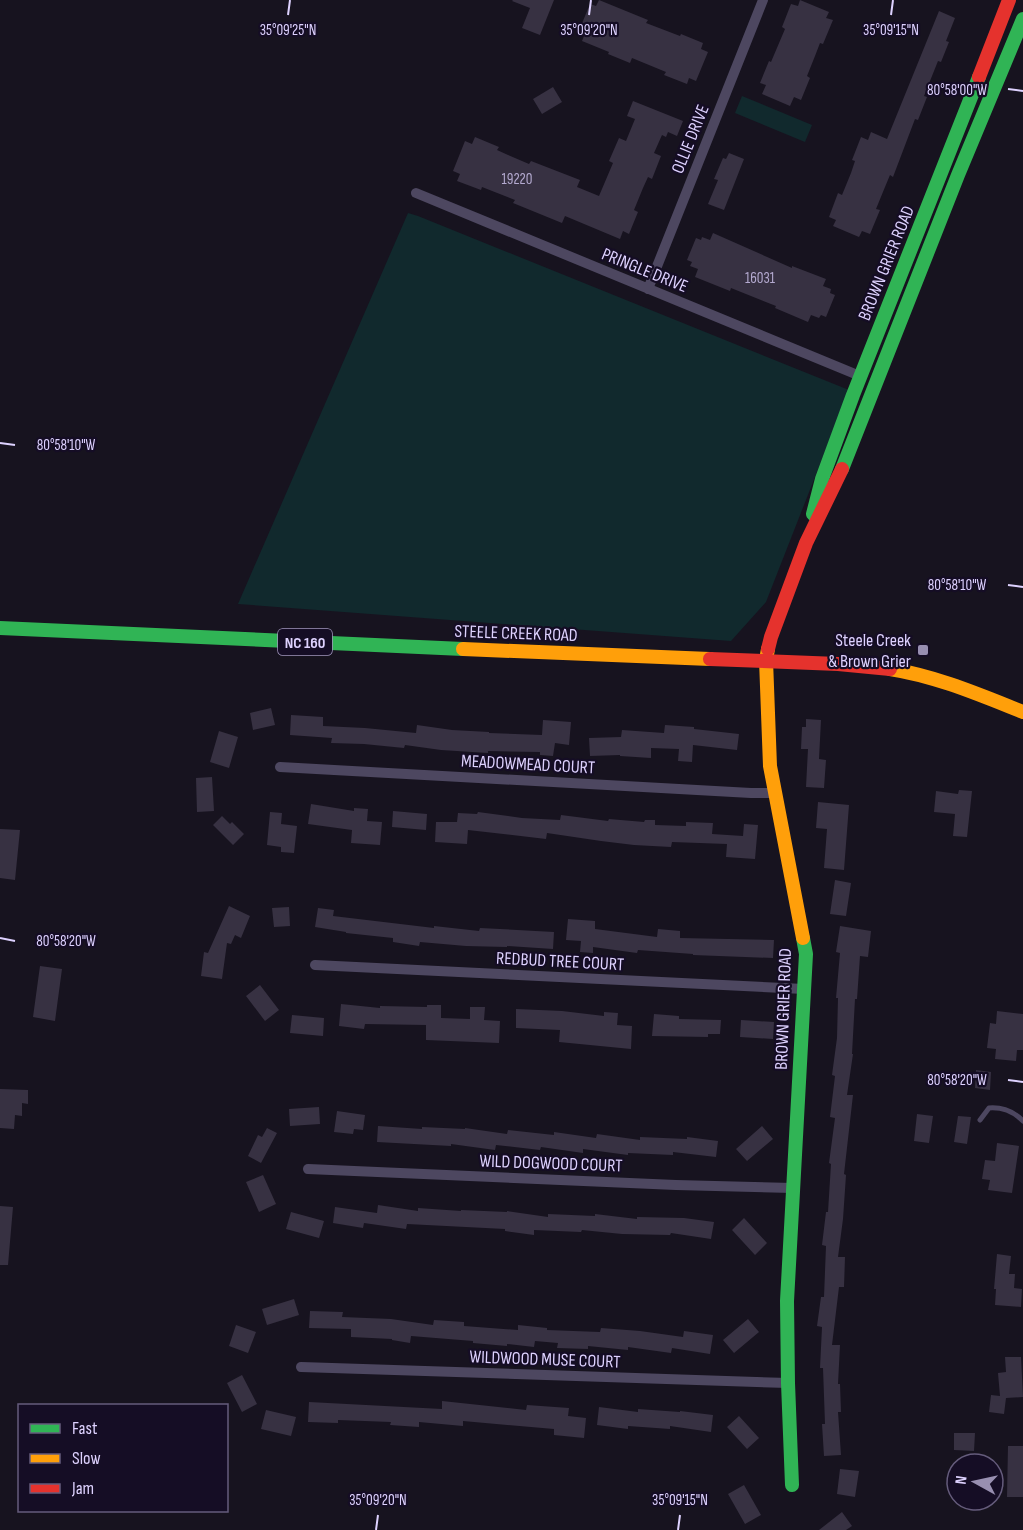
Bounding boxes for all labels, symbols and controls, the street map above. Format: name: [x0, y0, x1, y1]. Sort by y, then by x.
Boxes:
text: 35°09'25"N: [260, 21, 316, 40]
text: 35°09'20"N: [560, 21, 618, 40]
text: 35°09'15"N: [863, 21, 919, 40]
text: 80°58'00"W: [927, 81, 987, 100]
street label: OLLIE DRIVE: [667, 102, 714, 177]
house number: 19220: [502, 170, 532, 189]
street label: BROWN GRIER ROAD: [854, 203, 919, 324]
street label: PRINGLE DRIVE: [599, 244, 691, 297]
house number: 16031: [745, 269, 776, 288]
text: 80°58'10"W: [37, 436, 96, 455]
text: 80°58'10"W: [928, 576, 987, 595]
street label: STEELE CREEK ROAD: [454, 621, 578, 646]
road number: NC 160: [278, 629, 332, 655]
place label: Steele Creek & Brown Grier: [828, 630, 911, 672]
marker: Steele Creek & Brown Grier: [916, 643, 930, 657]
street label: MEADOWMEAD COURT: [460, 751, 596, 778]
text: 80°58'20"W: [36, 932, 96, 951]
street label: REDBUD TREE COURT: [495, 948, 625, 975]
street label: BROWN GRIER ROAD: [771, 948, 796, 1070]
text: 80°58'20"W: [927, 1071, 987, 1090]
street label: WILD DOGWOOD COURT: [479, 1151, 623, 1176]
street label: WILDWOOD MUSE COURT: [469, 1346, 621, 1373]
legend: [18, 1404, 228, 1512]
text: Fast: [72, 1418, 98, 1439]
text: Slow: [72, 1448, 101, 1469]
north arrow: [945, 1452, 1005, 1512]
text: N: [952, 1475, 972, 1486]
text: Jam: [71, 1478, 94, 1499]
text: 35°09'20"N: [349, 1491, 407, 1510]
text: 35°09'15"N: [652, 1491, 708, 1510]

